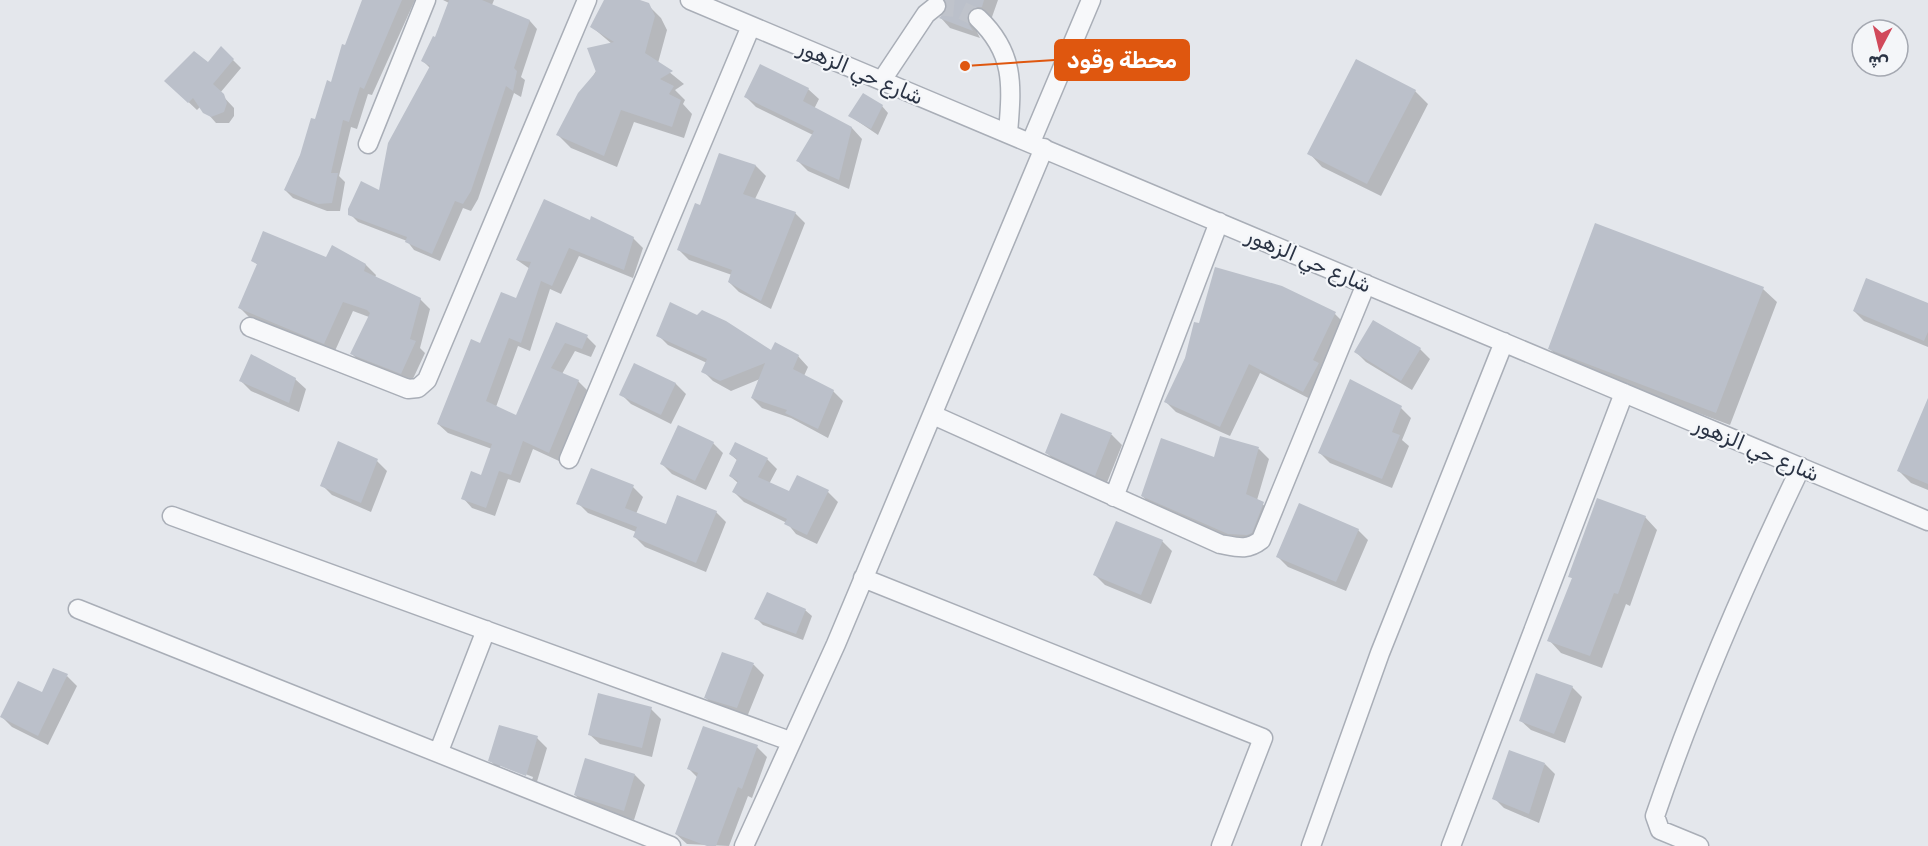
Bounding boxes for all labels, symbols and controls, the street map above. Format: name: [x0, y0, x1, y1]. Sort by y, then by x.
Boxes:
north arrow: [1850, 18, 1910, 78]
street label: شارع حي الزهور: [791, 34, 927, 113]
callout: محطة وقود: [1055, 40, 1189, 80]
text: محطة وقود: [1067, 47, 1177, 74]
text: ش: [1867, 52, 1889, 73]
street label: شارع حي الزهور: [1239, 222, 1375, 301]
street label: شارع حي الزهور: [1687, 411, 1823, 490]

